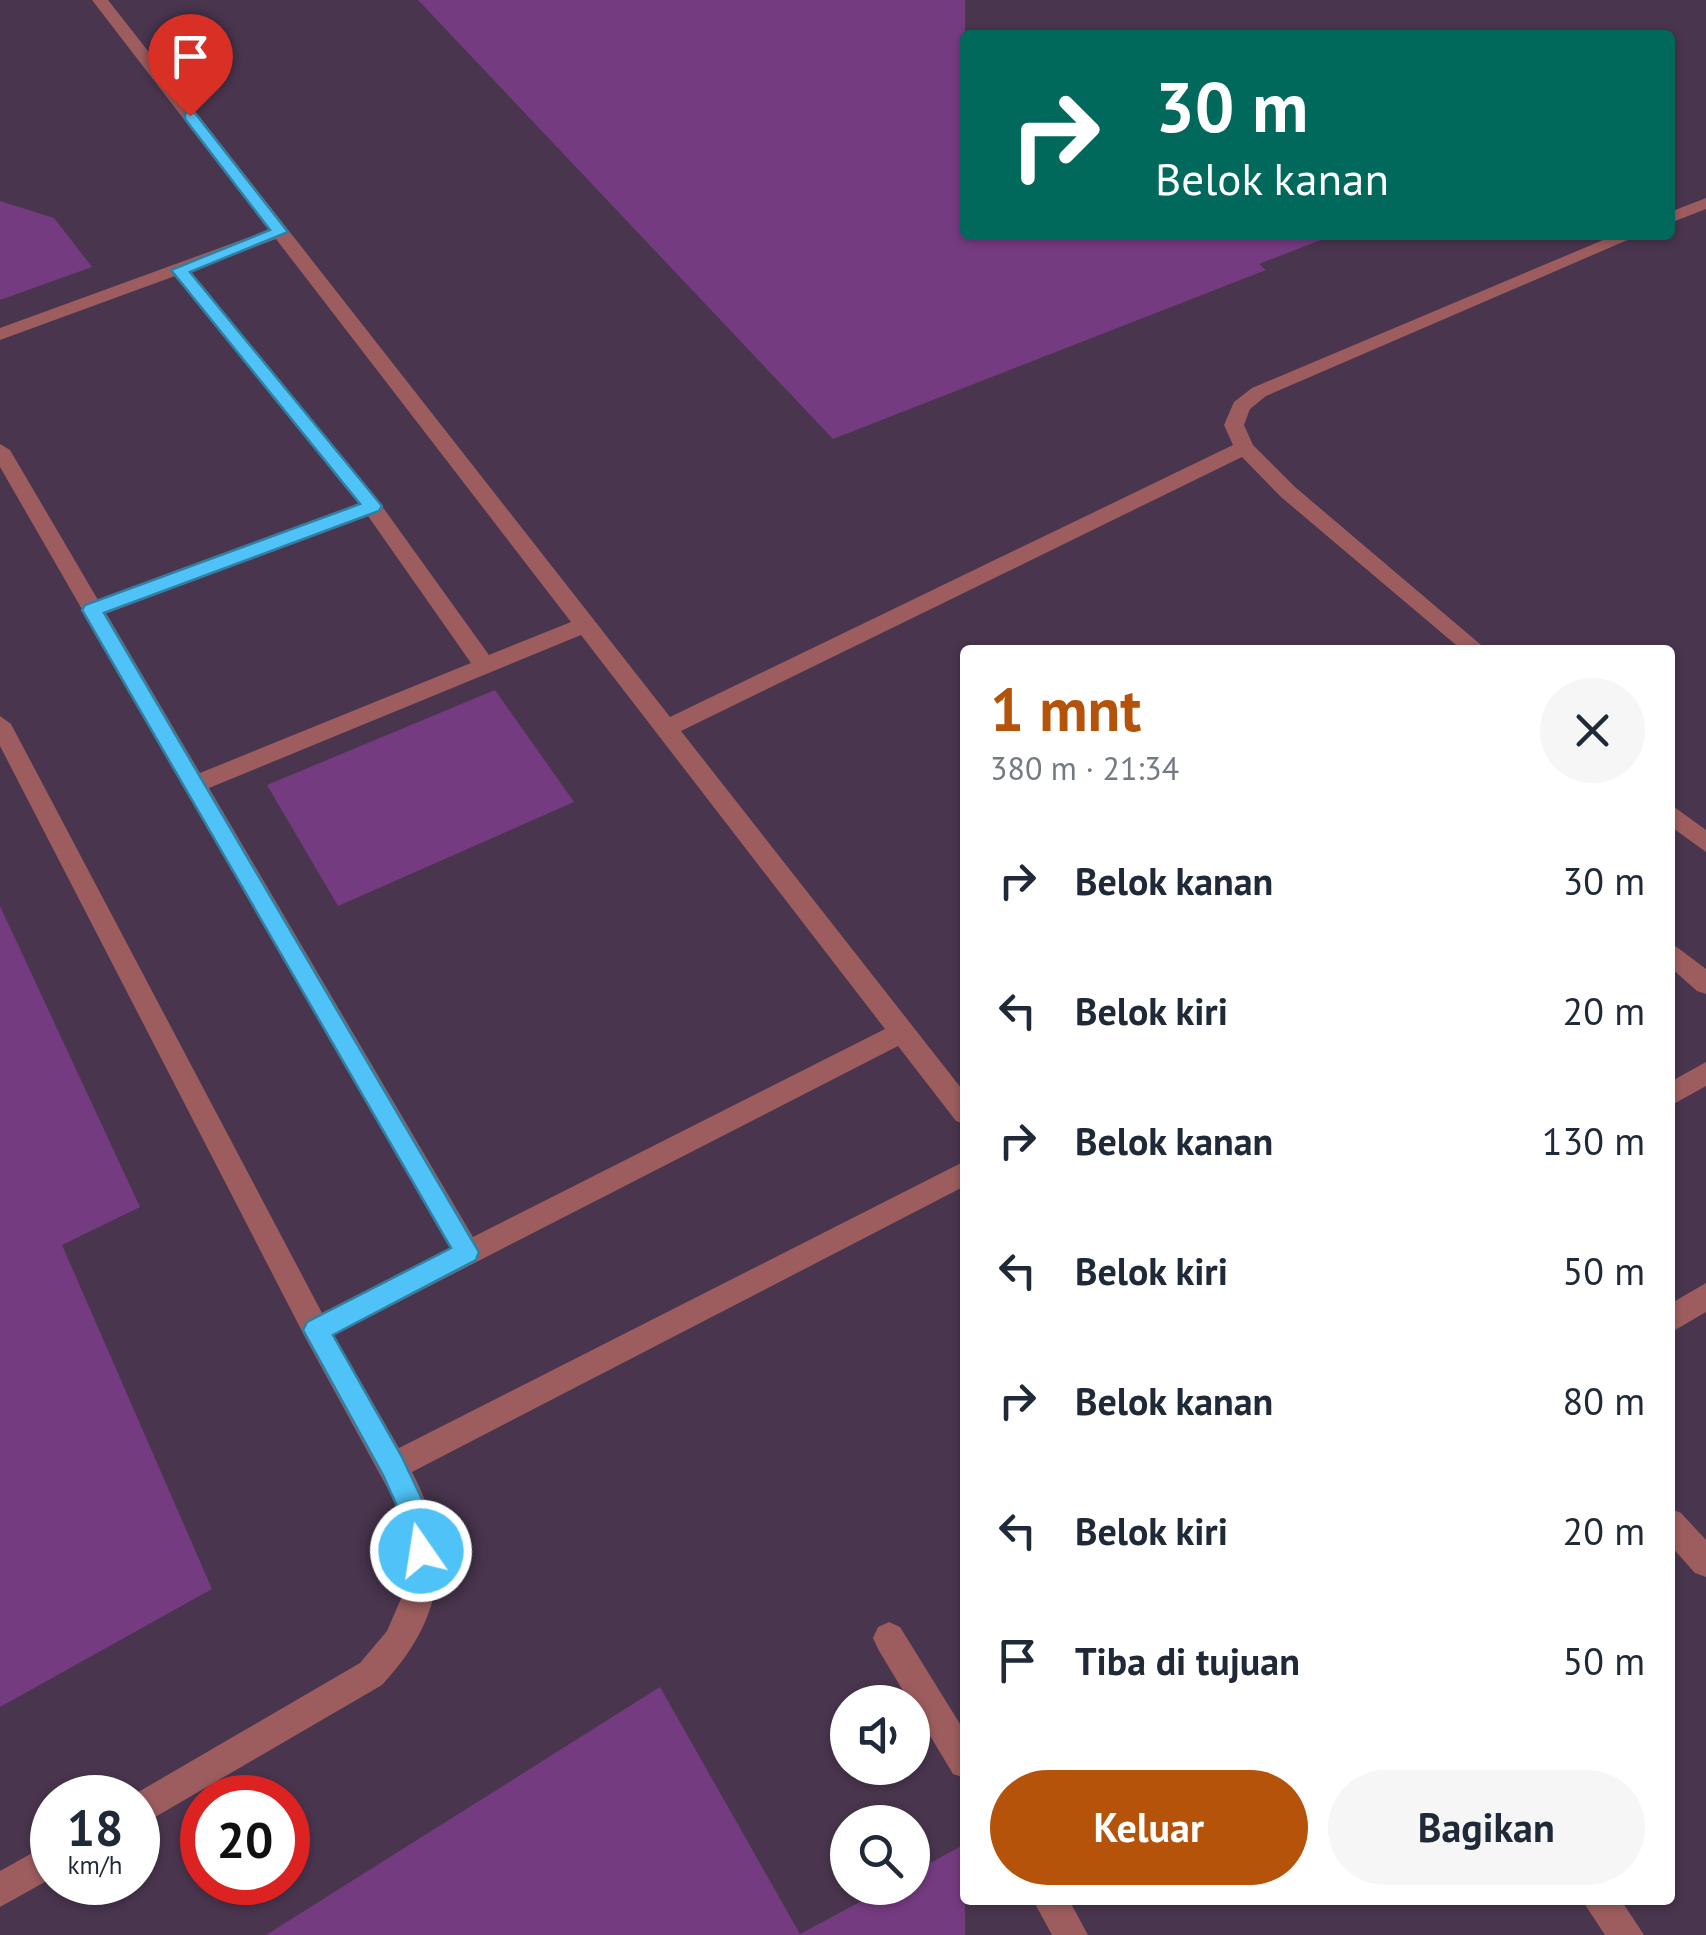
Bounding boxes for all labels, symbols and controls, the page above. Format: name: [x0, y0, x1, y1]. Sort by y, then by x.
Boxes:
pin: [148, 14, 233, 117]
icon: arrive: [163, 29, 218, 84]
text: 30 m: [1155, 61, 1308, 151]
icon: right: [990, 70, 1120, 200]
text: Belok kanan: [1155, 149, 1389, 207]
text: 1 mnt: [990, 670, 1141, 748]
button: close: [1540, 678, 1645, 783]
text: 380 m · 21:34: [990, 747, 1179, 789]
icon: right: [990, 853, 1045, 908]
text: Belok kanan: [1075, 856, 1273, 905]
text: 30 m: [1563, 856, 1645, 905]
icon: left: [990, 983, 1045, 1038]
text: Belok kiri: [1075, 986, 1228, 1035]
text: 20 m: [1563, 986, 1645, 1035]
icon: right: [990, 1113, 1045, 1168]
text: Belok kanan: [1075, 1116, 1273, 1165]
text: 130 m: [1542, 1116, 1645, 1165]
icon: left: [990, 1243, 1045, 1298]
text: Belok kiri: [1075, 1246, 1228, 1295]
text: 50 m: [1563, 1246, 1645, 1295]
icon: right: [990, 1373, 1045, 1428]
text: Belok kanan: [1075, 1376, 1273, 1425]
text: 80 m: [1563, 1376, 1645, 1425]
position arrow: [369, 1499, 473, 1603]
icon: left: [990, 1503, 1045, 1558]
text: Belok kiri: [1075, 1506, 1228, 1555]
text: 20 m: [1563, 1506, 1645, 1555]
icon: arrive: [990, 1633, 1045, 1688]
text: Tiba di tujuan: [1075, 1636, 1300, 1685]
text: 50 m: [1563, 1636, 1645, 1685]
map controls: [830, 1685, 930, 1905]
button: sound: [830, 1685, 930, 1785]
button: Keluar: [990, 1770, 1308, 1885]
button: Bagikan: [1328, 1770, 1645, 1885]
speed limit sign: 20: [180, 1775, 310, 1905]
text: 18: [67, 1795, 123, 1860]
button: search: [830, 1805, 930, 1905]
text: km/h: [68, 1849, 122, 1881]

